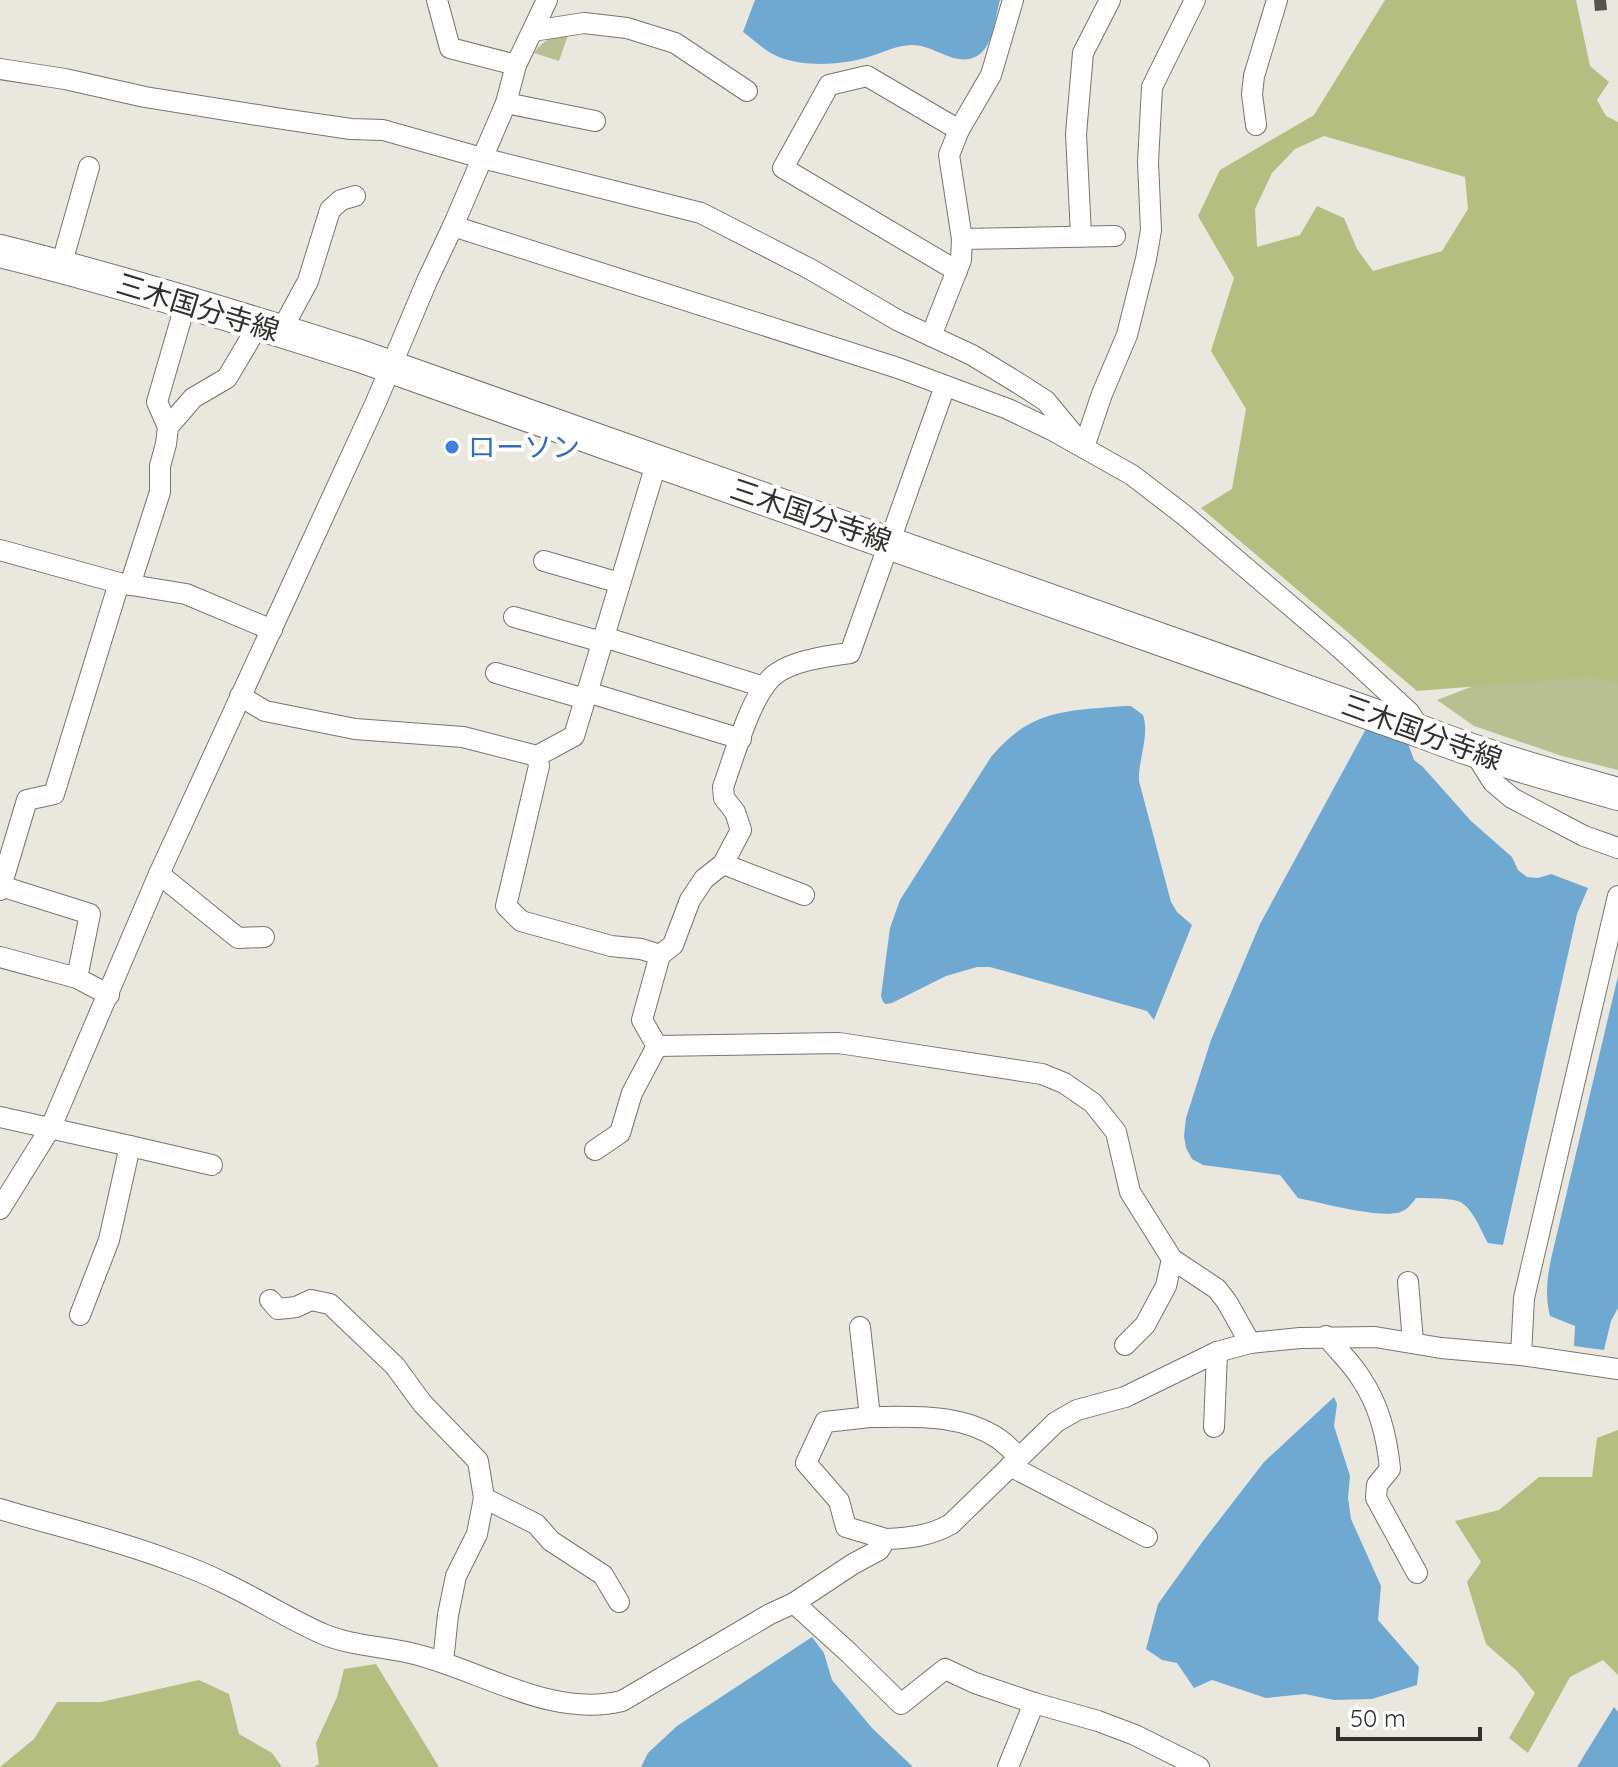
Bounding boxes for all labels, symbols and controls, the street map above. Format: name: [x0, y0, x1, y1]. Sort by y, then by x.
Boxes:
street label: 三木国分寺線: [113, 265, 284, 348]
place label: ローソン: [468, 429, 580, 464]
marker: ローソン: [443, 438, 461, 456]
street label: 三木国分寺線: [726, 471, 896, 558]
street label: 三木国分寺線: [1337, 686, 1507, 777]
scale bar: [1338, 1691, 1480, 1741]
text: 50 m: [1350, 1703, 1406, 1733]

